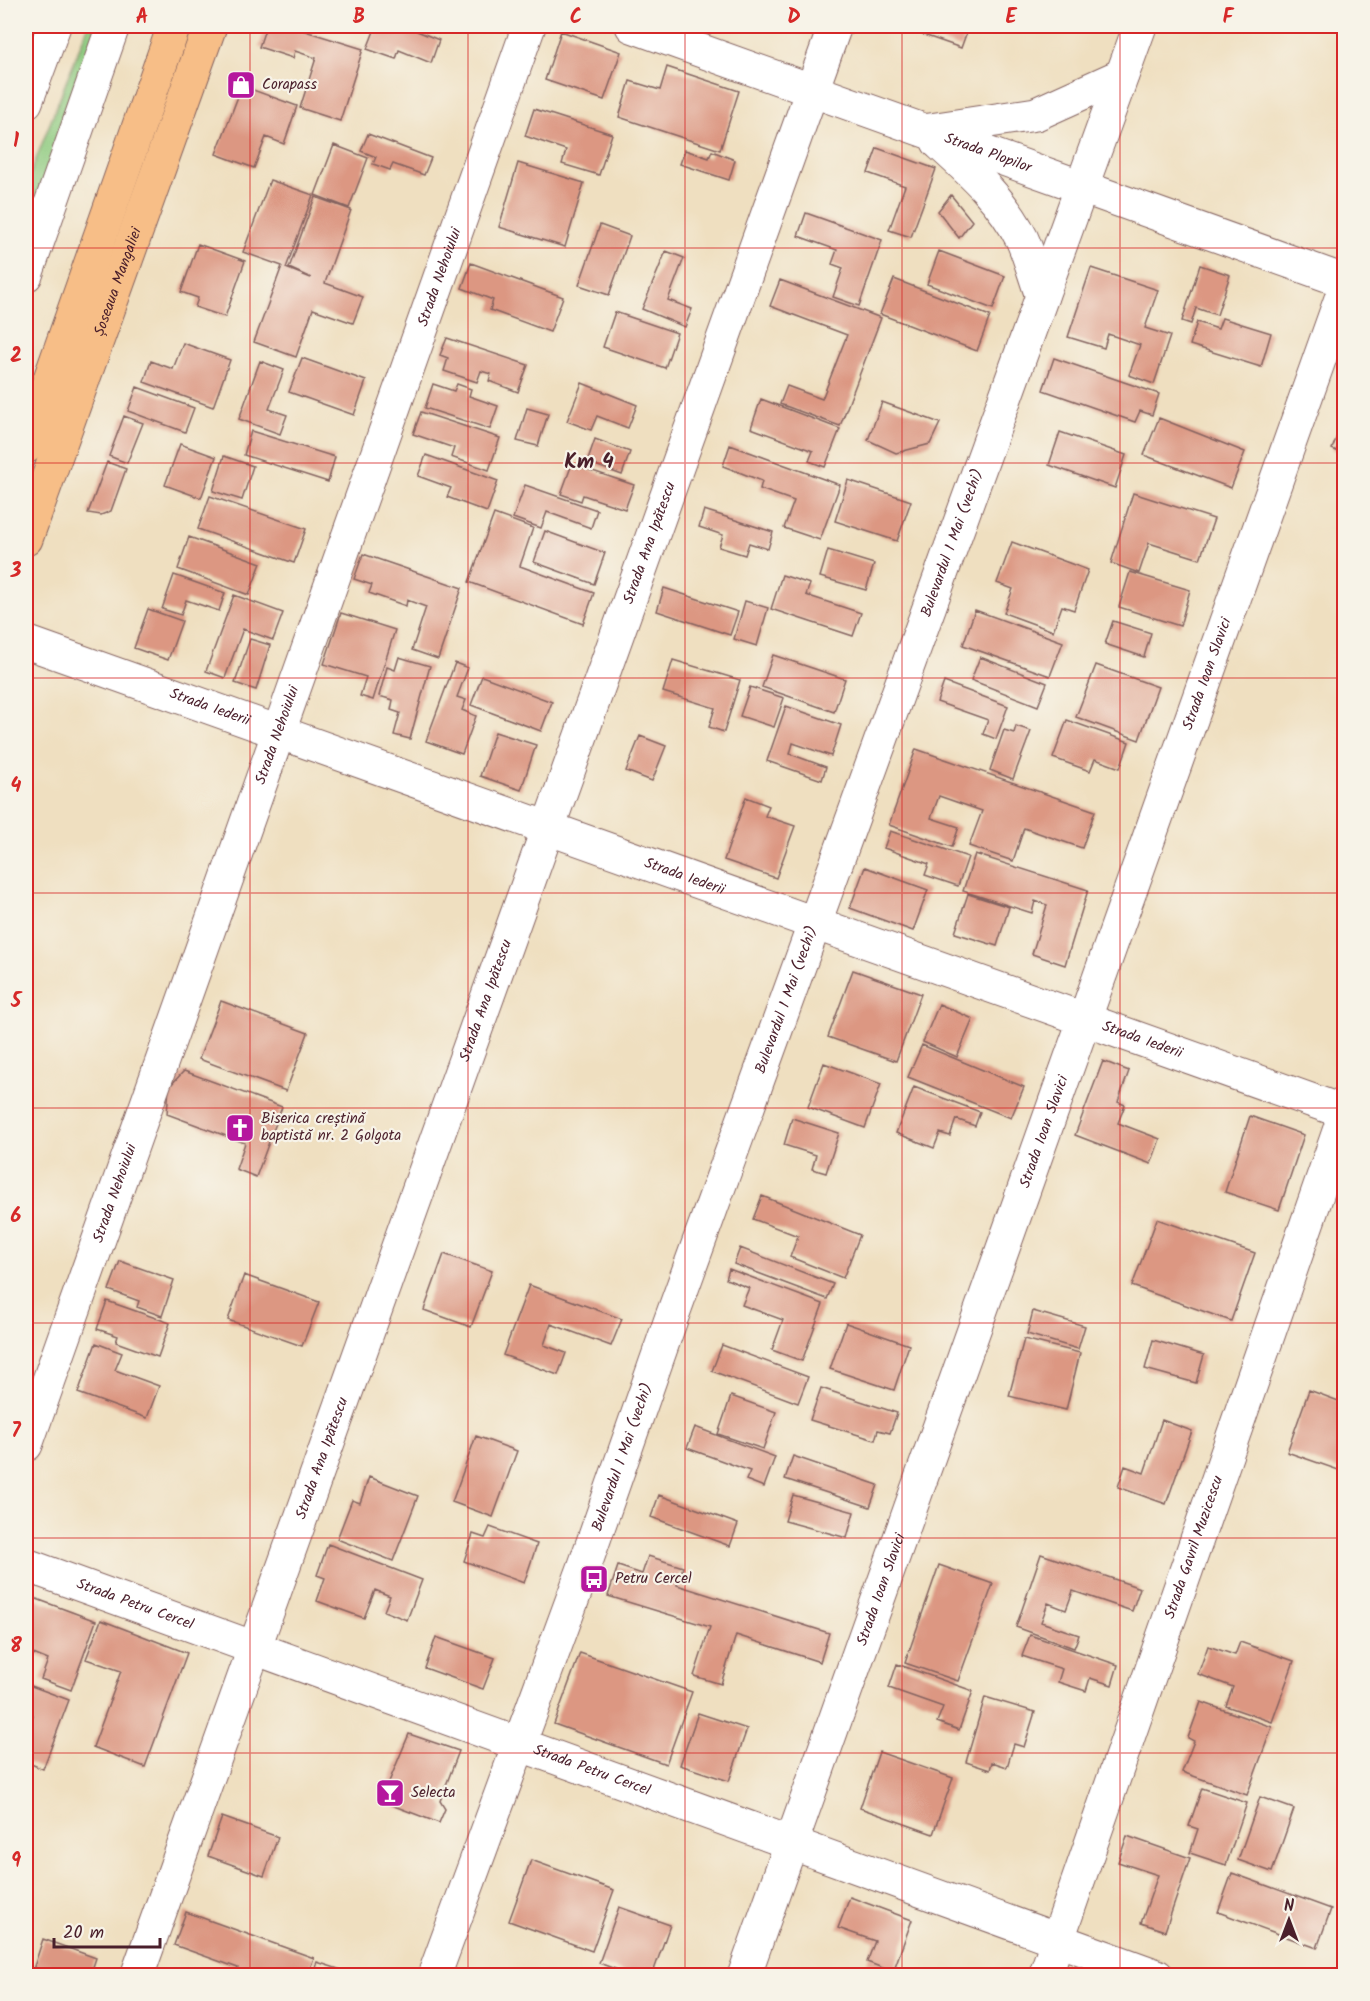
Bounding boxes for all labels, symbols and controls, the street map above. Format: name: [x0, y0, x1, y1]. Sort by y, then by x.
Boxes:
text: A: [136, 2, 148, 34]
text: B: [353, 2, 365, 34]
text: C: [570, 2, 582, 34]
text: D: [787, 2, 801, 34]
text: E: [1005, 2, 1017, 34]
text: F: [1223, 2, 1235, 34]
shop icon: Corapass: [225, 69, 257, 101]
place label: Corapass: [262, 73, 317, 97]
text: 1: [13, 126, 19, 158]
street label: Strada Plopilor: [941, 127, 1036, 180]
street label: Șoseaua Mangaliei: [88, 223, 149, 340]
street label: Strada Nehoiului: [411, 223, 469, 330]
text: 2: [10, 341, 22, 373]
district label: Km 4: [564, 446, 614, 479]
street label: Bulevardul 1 Mai (vechi): [915, 466, 990, 620]
street label: Strada Ana Ipătescu: [617, 479, 683, 607]
text: 3: [10, 556, 22, 588]
street label: Strada Ioan Slavici: [1176, 613, 1239, 733]
street label: Strada Nehoiului: [249, 681, 307, 788]
street label: Strada Iederii: [166, 682, 255, 733]
text: 4: [11, 771, 22, 803]
street label: Strada Iederii: [641, 851, 729, 903]
street label: Bulevardul 1 Mai (vechi): [749, 923, 825, 1077]
street label: Strada Ana Ipătescu: [453, 936, 519, 1065]
text: 5: [10, 986, 23, 1018]
street label: Strada Iederii: [1098, 1015, 1187, 1066]
street label: Strada Ioan Slavici: [1013, 1071, 1076, 1191]
place label: Biserica creștină baptistă nr. 2 Golgota: [261, 1107, 401, 1148]
church icon: Biserica creștină baptistă nr. 2 Golgota: [224, 1112, 256, 1144]
street label: Strada Nehoiului: [87, 1139, 144, 1246]
text: 6: [11, 1201, 22, 1233]
street label: Bulevardul 1 Mai (vechi): [586, 1380, 660, 1535]
street label: Strada Ana Ipătescu: [289, 1394, 355, 1523]
text: 7: [11, 1416, 21, 1448]
street label: Strada Gavril Muzicescu: [1158, 1472, 1230, 1622]
street label: Strada Ioan Slavici: [850, 1529, 913, 1649]
bus stop icon: Petru Cercel: [578, 1563, 610, 1595]
place label: Petru Cercel: [615, 1567, 692, 1591]
street label: Strada Petru Cercel: [73, 1572, 197, 1637]
text: 8: [10, 1631, 22, 1663]
street label: Strada Petru Cercel: [530, 1738, 654, 1803]
bar icon: Selecta: [374, 1777, 406, 1809]
place label: Selecta: [411, 1781, 456, 1805]
text: 9: [11, 1846, 21, 1878]
north arrow: [1259, 1890, 1319, 1950]
text: N: [1284, 1894, 1294, 1919]
scale bar: [54, 1911, 160, 1949]
text: 20 m: [63, 1919, 104, 1948]

